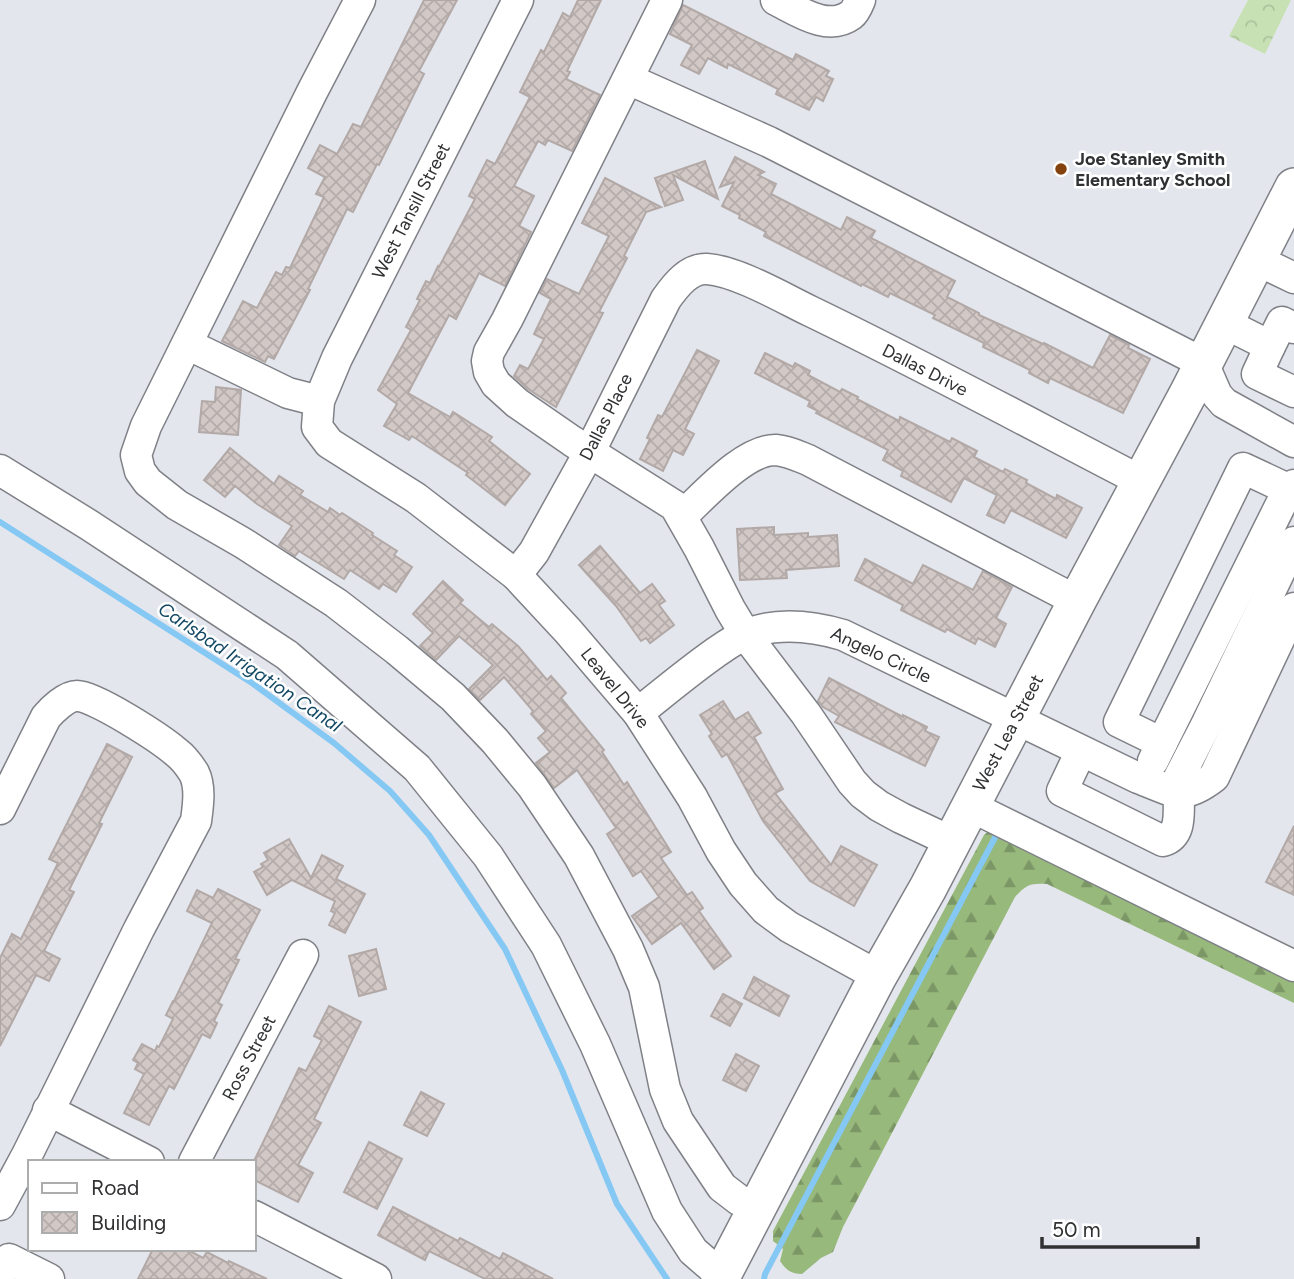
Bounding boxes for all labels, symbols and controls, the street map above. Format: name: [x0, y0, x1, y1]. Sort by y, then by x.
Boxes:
street label: West Tansill Street: [367, 139, 455, 283]
place label: Joe Stanley Smith Elementary School: [1075, 148, 1230, 191]
marker: Joe Stanley Smith Elementary School: [1053, 161, 1069, 177]
street label: Dallas Drive: [879, 339, 972, 401]
street label: Dallas Place: [575, 370, 637, 464]
water label: Carlsbad Irrigation Canal: [154, 597, 347, 737]
street label: Angelo Circle: [827, 622, 935, 688]
street label: Leavel Drive: [576, 643, 654, 733]
street label: West Lea Street: [968, 671, 1048, 795]
street label: Ross Street: [217, 1011, 281, 1104]
legend: [28, 1160, 256, 1251]
text: Road: [91, 1175, 139, 1200]
scale bar: [1042, 1206, 1198, 1250]
text: Building: [91, 1210, 166, 1235]
text: 50 m: [1052, 1217, 1101, 1242]

